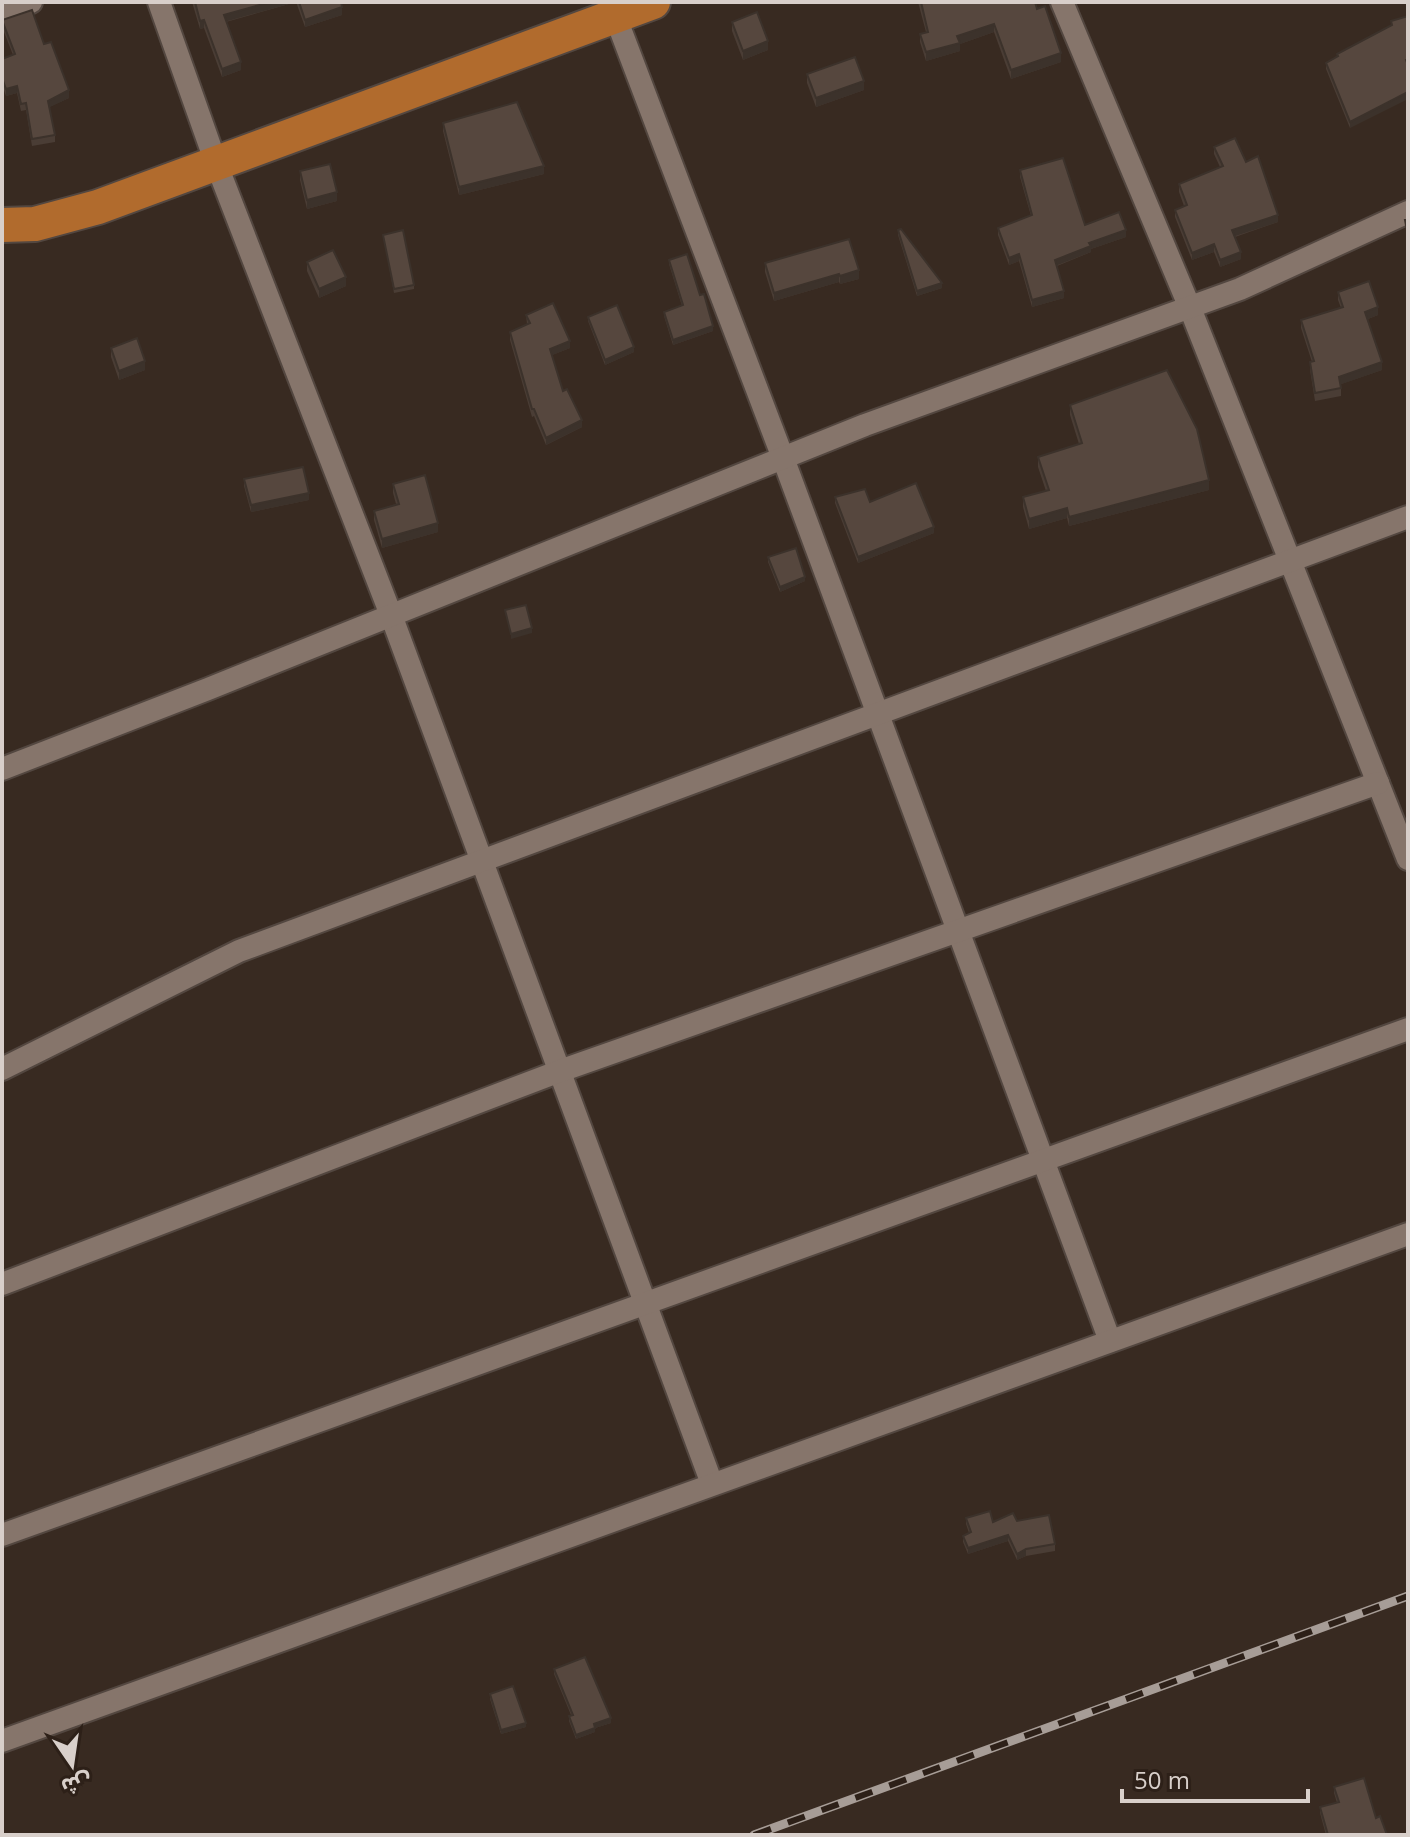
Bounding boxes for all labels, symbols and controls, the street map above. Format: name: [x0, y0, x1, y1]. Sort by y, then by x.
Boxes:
north arrow: [32, 1725, 112, 1805]
scale bar: [1122, 1753, 1308, 1803]
text: 50 m: [1134, 1763, 1190, 1796]
text: ش: [59, 1767, 95, 1803]

